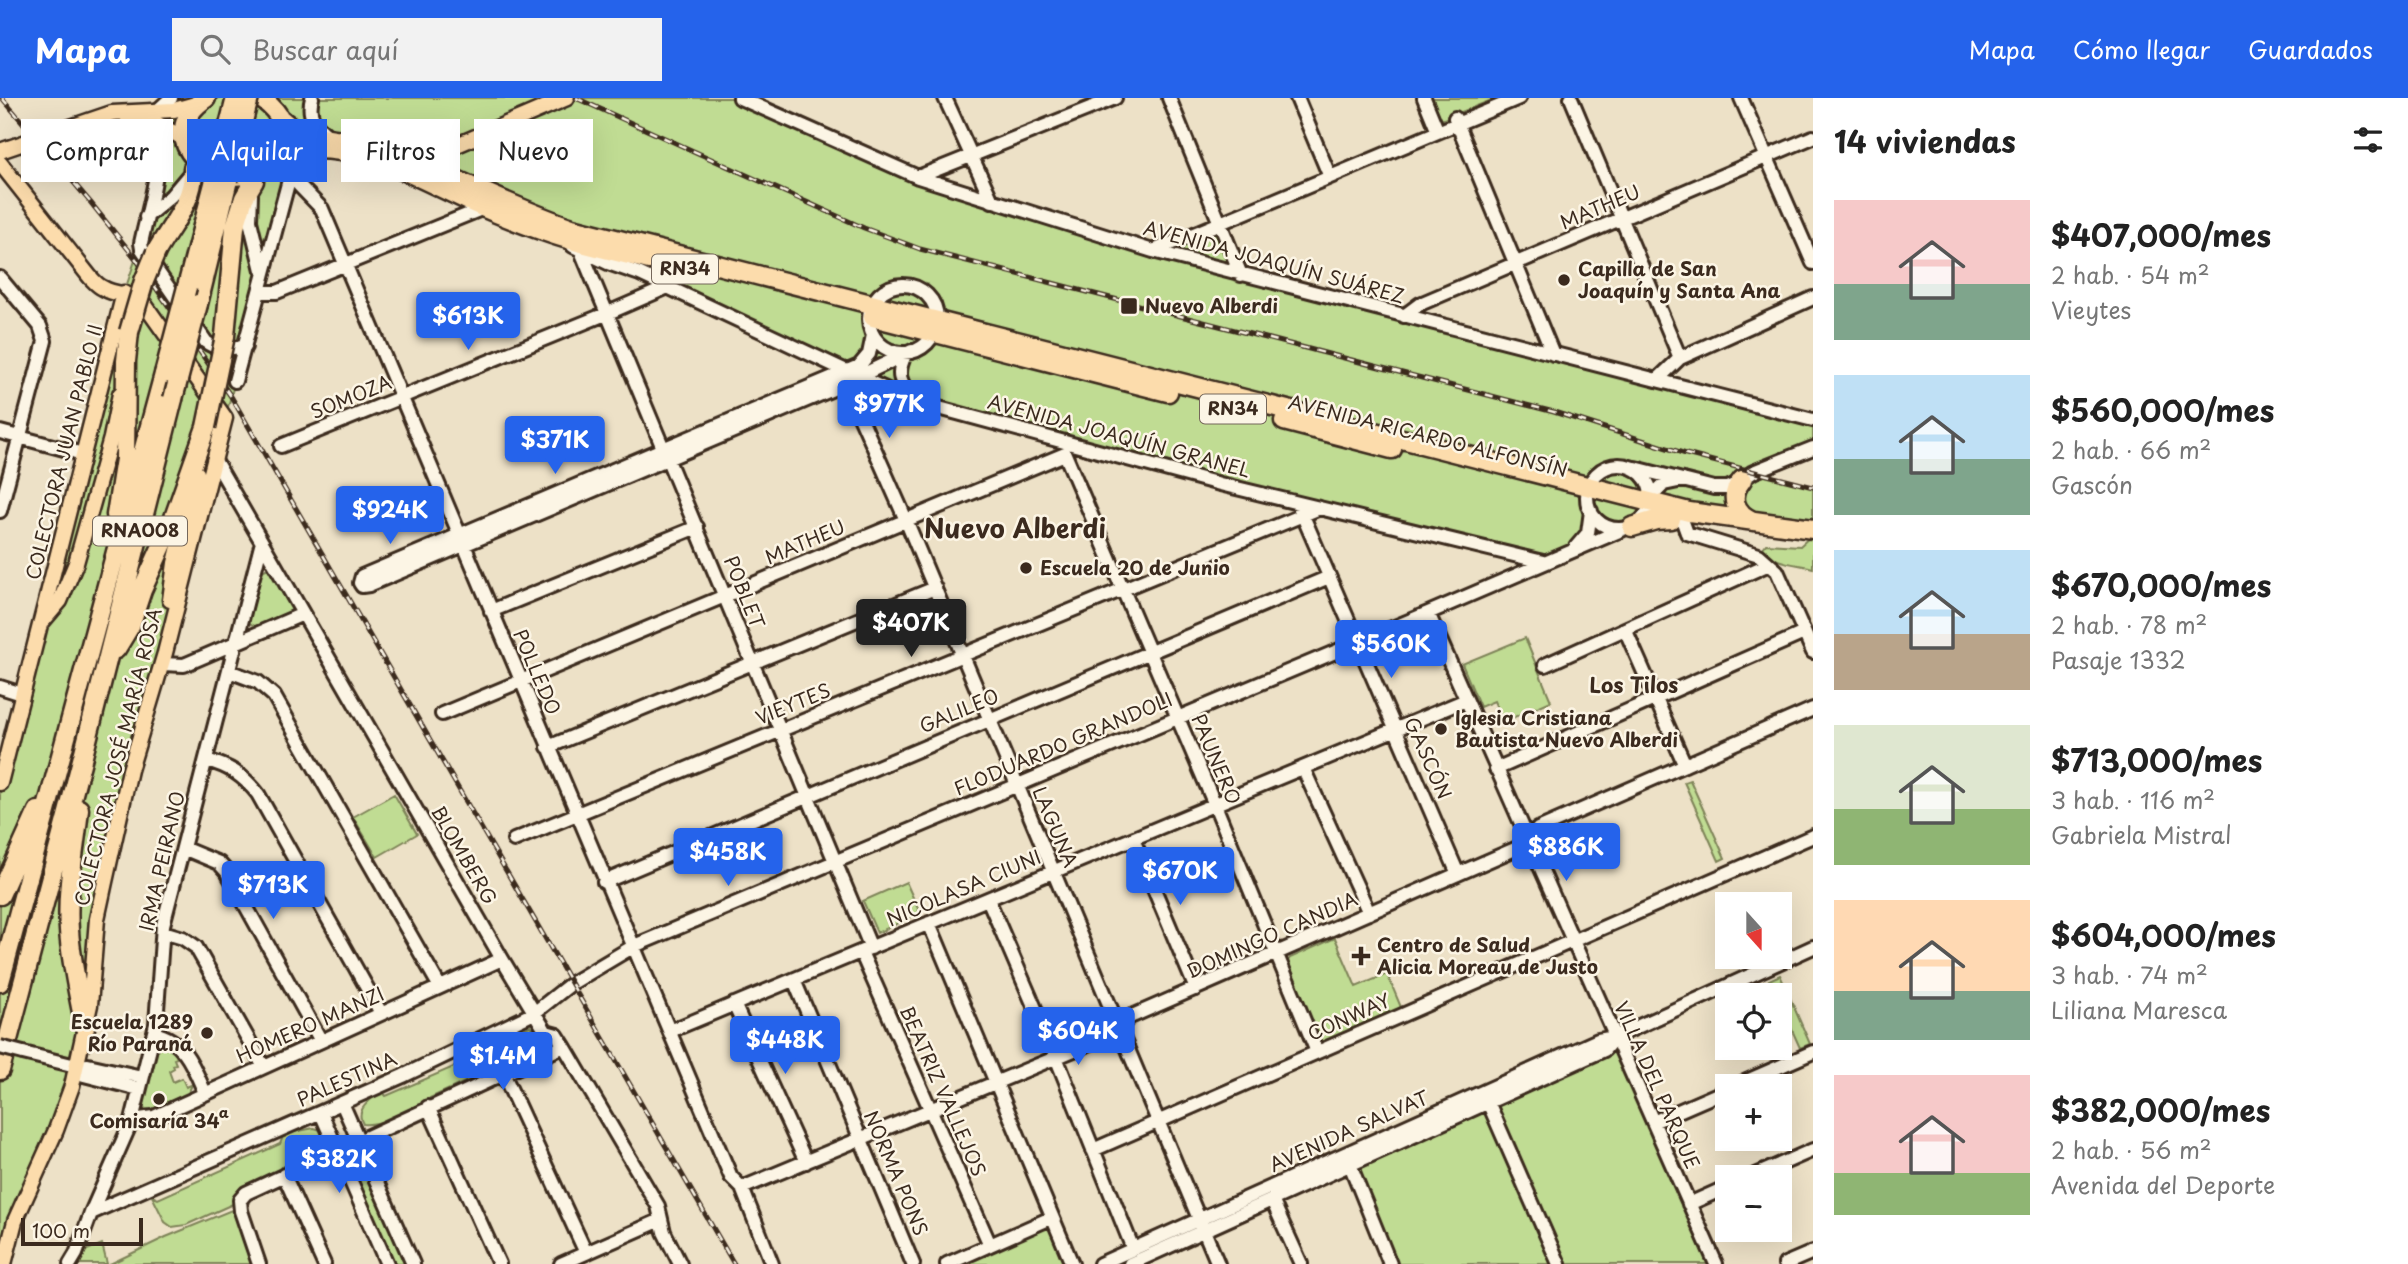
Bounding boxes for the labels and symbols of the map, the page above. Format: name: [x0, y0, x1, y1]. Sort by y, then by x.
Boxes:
street label: MATHEU: [1555, 177, 1644, 235]
street label: AVENIDA JOAQUÍN SUÁREZ: [1141, 213, 1408, 309]
road number: RN34: [652, 254, 718, 284]
place label: Capilla de San Joaquín y Santa Ana: [1578, 254, 1780, 304]
marker: Capilla de San Joaquín y Santa Ana: [1556, 272, 1572, 288]
place label: Nuevo Alberdi: [1145, 291, 1278, 319]
pin: $613K: [419, 292, 517, 352]
marker: Nuevo Alberdi: [1119, 296, 1139, 316]
street label: COLECTORA JUAN PABLO II: [18, 321, 108, 582]
street label: SOMOZA: [306, 367, 395, 425]
pin: $977K: [840, 380, 938, 440]
street label: AVENIDA JOAQUÍN GRANEL: [985, 386, 1254, 484]
street label: AVENIDA RICARDO ALFONSÍN: [1286, 387, 1571, 483]
road number: RN34: [1200, 394, 1266, 424]
pin: $371K: [506, 416, 604, 476]
pin: $924K: [341, 486, 439, 546]
district label: Nuevo Alberdi: [924, 508, 1106, 547]
street label: MATHEU: [760, 512, 849, 570]
road number: RNA008: [93, 516, 187, 545]
street label: POBLET: [718, 551, 772, 632]
place label: Escuela 20 de Junio: [1040, 553, 1230, 581]
marker: Escuela 20 de Junio: [1018, 560, 1034, 576]
pin: $407K: [862, 600, 960, 659]
street label: COLECTORA JOSÉ MARÍA ROSA: [66, 605, 168, 909]
pin: $560K: [1342, 620, 1440, 680]
street label: POLLEDO: [507, 624, 569, 719]
district label: Los Tilos: [1590, 668, 1678, 700]
street label: VIEYTES: [751, 675, 834, 731]
street label: GALILEO: [915, 681, 1003, 739]
street label: FLODUARDO GRANDOLI: [949, 684, 1176, 802]
place label: Iglesia Cristiana Bautista Nuevo Alberdi: [1455, 703, 1678, 753]
street label: PAUNERO: [1185, 709, 1249, 808]
street label: GASCÓN: [1398, 712, 1459, 803]
marker: Iglesia Cristiana Bautista Nuevo Alberdi: [1433, 721, 1449, 737]
street label: LAGUNA: [1026, 782, 1085, 871]
street label: IRMA PEIRANO: [131, 788, 191, 933]
street label: BLOMBERG: [425, 800, 504, 909]
pin: $886K: [1517, 824, 1615, 883]
pin: $458K: [679, 828, 777, 888]
street label: NICOLASA CIUNI: [882, 842, 1045, 932]
pin: $670K: [1131, 848, 1229, 907]
pin: $713K: [224, 862, 322, 921]
street label: DOMINGO CANDIA: [1182, 884, 1362, 984]
north arrow: [1715, 892, 1792, 970]
place label: Centro de Salud Alicia Moreau de Justo: [1376, 930, 1598, 980]
marker: Centro de Salud Alicia Moreau de Justo: [1351, 946, 1371, 966]
street label: HOMERO MANZI: [231, 979, 388, 1069]
street label: CONWAY: [1303, 985, 1395, 1047]
street label: VILLA DEL PARQUE: [1608, 996, 1708, 1173]
street label: BEATRIZ VALLEJOS: [894, 1001, 994, 1180]
place label: Escuela 1289 Río Paraná: [71, 1007, 193, 1057]
pin: $604K: [1029, 1007, 1127, 1067]
pin: $448K: [736, 1016, 834, 1076]
marker: Escuela 1289 Río Paraná: [199, 1025, 215, 1041]
pin: $1.4M: [454, 1032, 552, 1092]
street label: PALESTINA: [292, 1044, 401, 1113]
street label: AVENIDA SALVAT: [1264, 1082, 1433, 1178]
marker: Comisaría 34ª: [151, 1091, 167, 1107]
place label: Comisaría 34ª: [89, 1106, 230, 1134]
street label: NORMA PONS: [858, 1106, 936, 1239]
pin: $382K: [290, 1136, 388, 1195]
scale bar: [21, 1215, 144, 1247]

